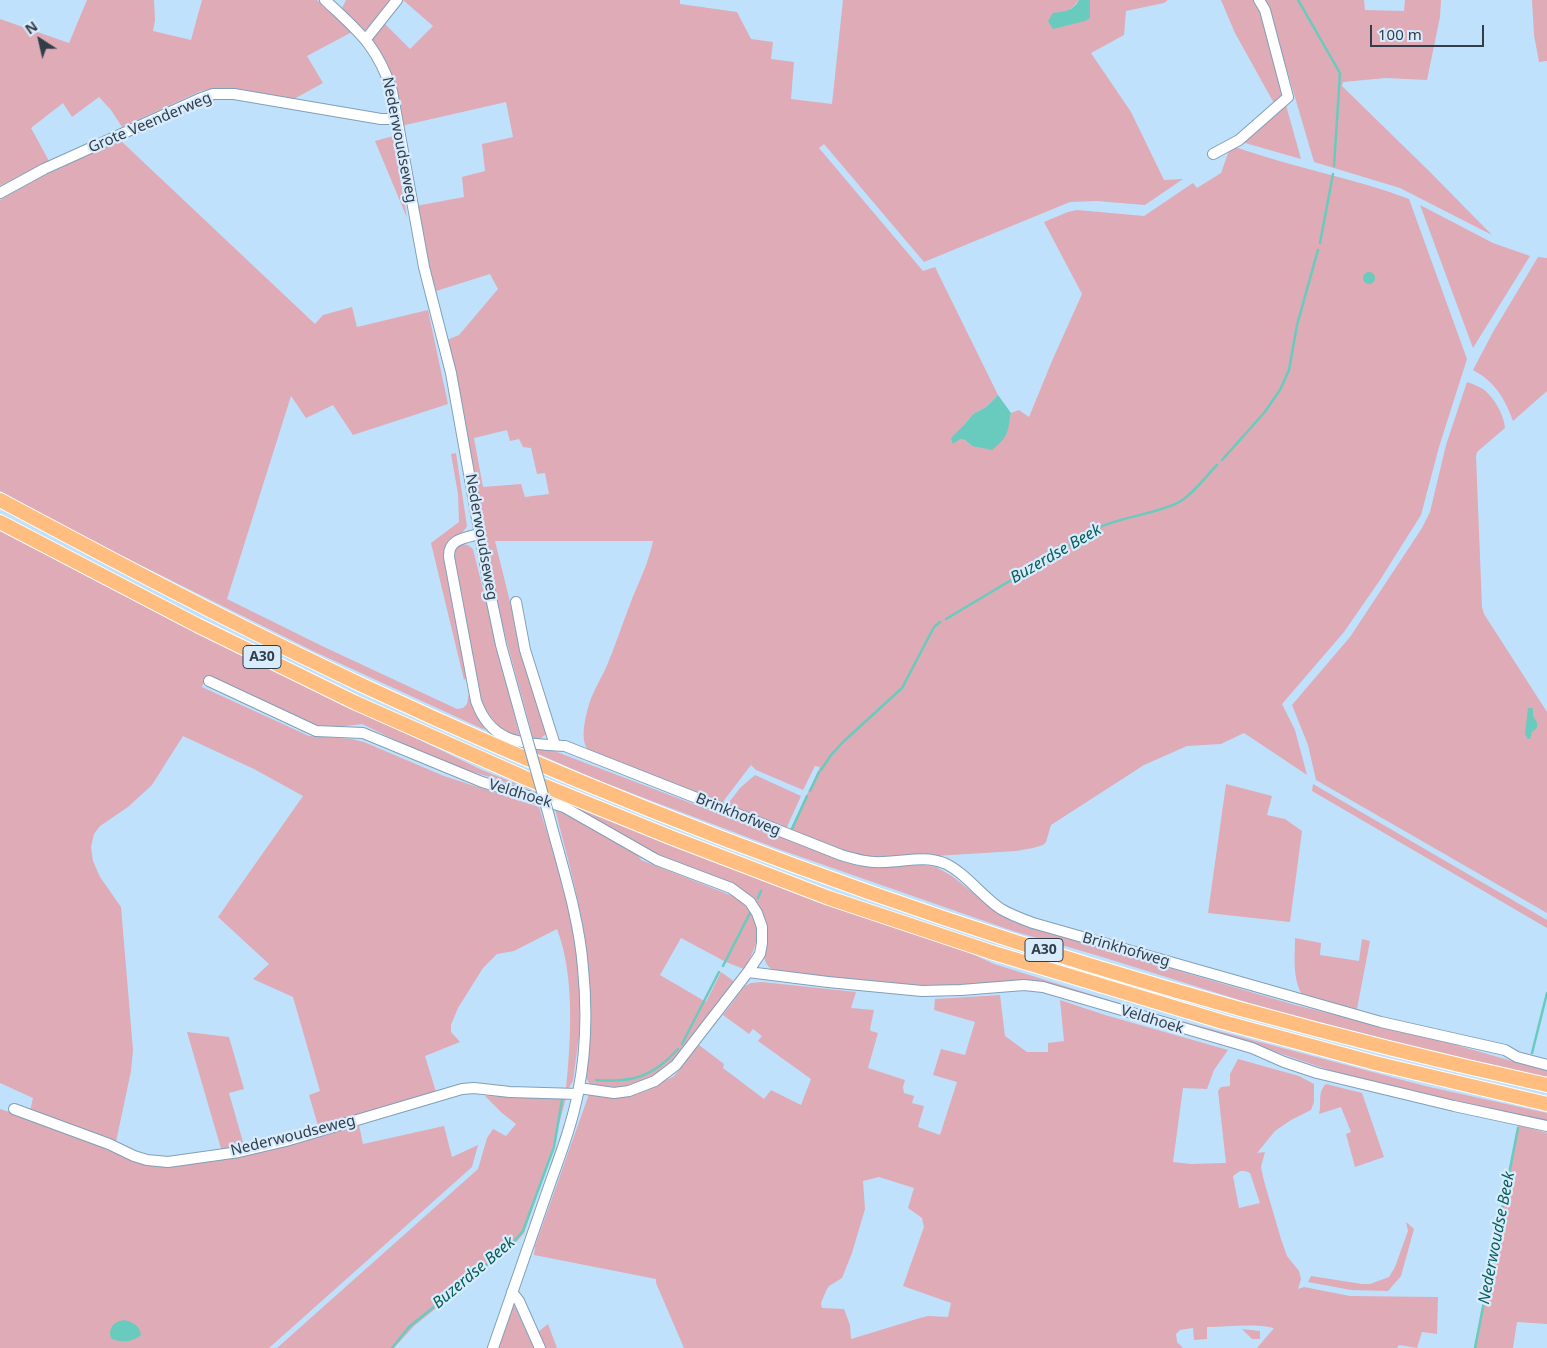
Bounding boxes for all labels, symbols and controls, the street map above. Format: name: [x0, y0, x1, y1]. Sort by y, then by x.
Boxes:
north arrow: [15, 15, 65, 65]
scale bar: [1372, 15, 1486, 47]
text: N: [21, 16, 41, 38]
text: 100 m: [1378, 24, 1422, 44]
street label: Nederwoudseweg: [378, 75, 420, 205]
street label: Grote Veenderweg: [86, 89, 214, 157]
street label: Nederwoudseweg: [461, 472, 501, 602]
water label: Buzerdse Beek: [1007, 520, 1105, 588]
road number: A30: [243, 646, 281, 669]
street label: Veldhoek: [486, 776, 554, 812]
street label: Brinkhofweg: [693, 790, 783, 840]
street label: Brinkhofweg: [1080, 929, 1172, 971]
road number: A30: [1025, 938, 1063, 962]
street label: Veldhoek: [1118, 1002, 1186, 1038]
street label: Nederwoudseweg: [229, 1112, 357, 1160]
water label: Nederwoudse Beek: [1475, 1170, 1519, 1306]
water label: Buzerdse Beek: [429, 1233, 519, 1313]

